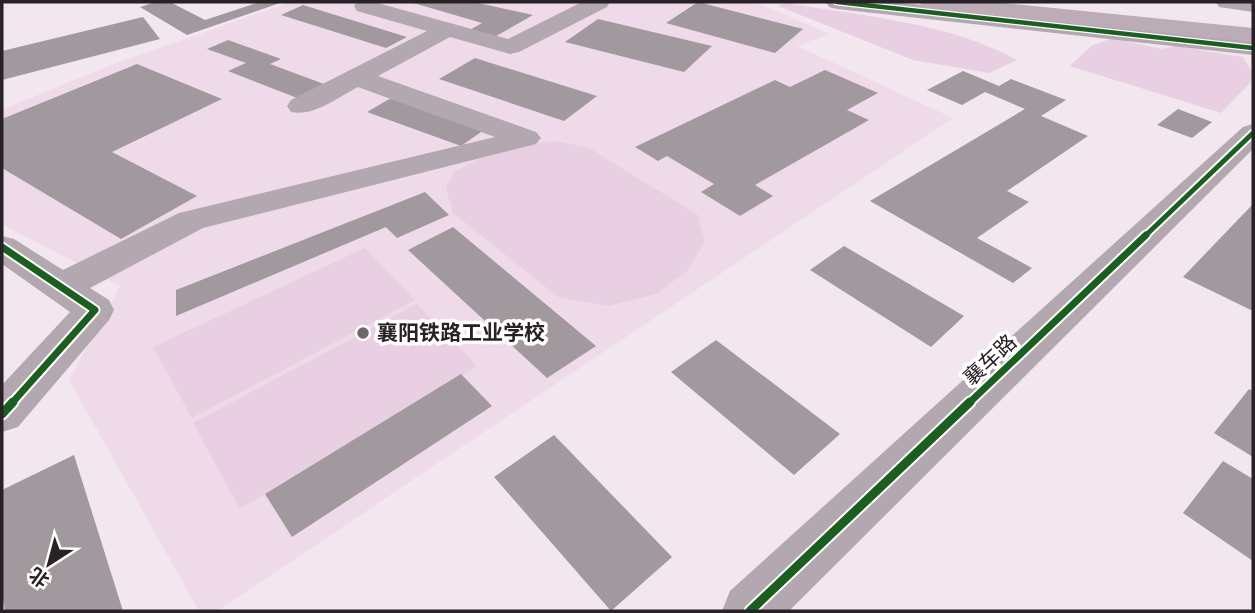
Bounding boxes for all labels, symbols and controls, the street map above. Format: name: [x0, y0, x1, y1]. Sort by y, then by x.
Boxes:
place label: 襄阳铁路工业学校: [377, 319, 545, 345]
marker: 襄阳铁路工业学校: [355, 325, 371, 341]
street label: 襄车路: [957, 328, 1021, 390]
north arrow: [14, 529, 84, 599]
text: 北: [24, 562, 54, 593]

